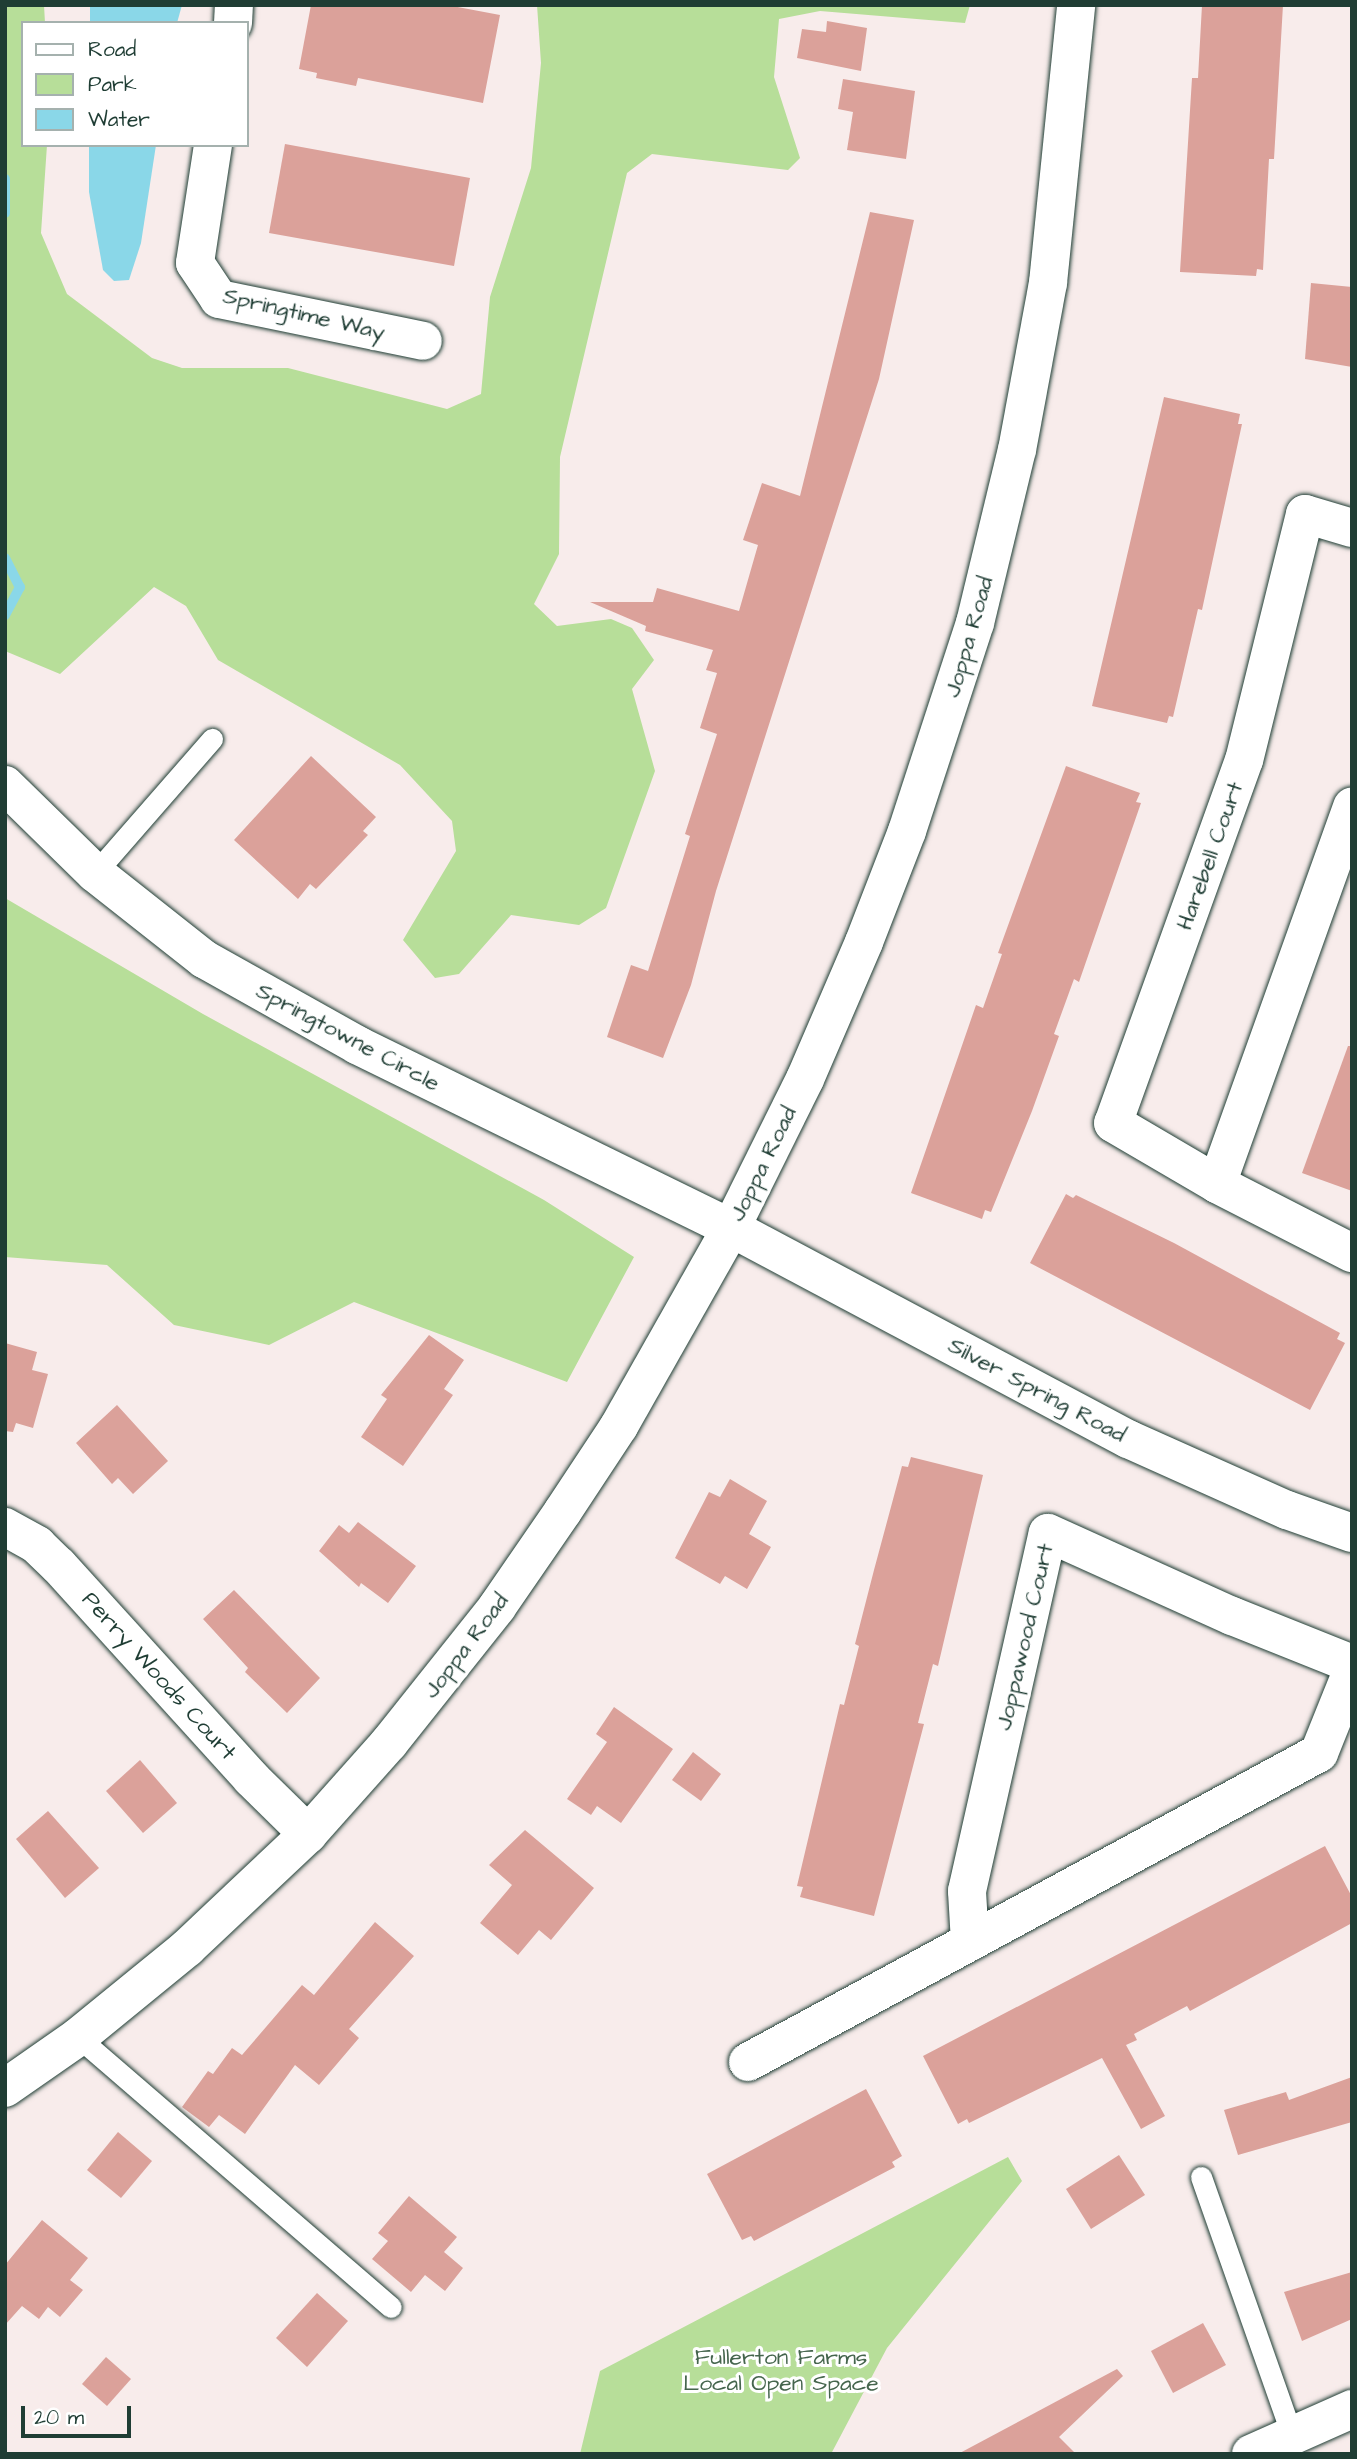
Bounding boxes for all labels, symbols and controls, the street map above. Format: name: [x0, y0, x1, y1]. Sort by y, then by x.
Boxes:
legend: [21, 21, 248, 147]
text: Road: [88, 35, 136, 64]
text: Park: [88, 70, 137, 99]
text: Water: [88, 105, 150, 134]
street label: Springtime Way: [220, 282, 388, 346]
street label: Joppa Road: [939, 573, 999, 701]
street label: Harebell Court: [1170, 778, 1250, 934]
street label: Springtowne Circle: [251, 977, 445, 1097]
street label: Joppa Road: [723, 1102, 803, 1226]
street label: Silver Spring Road: [943, 1332, 1131, 1448]
street label: Joppawood Court: [990, 1541, 1060, 1733]
street label: Perry Woods Court: [76, 1586, 242, 1766]
street label: Joppa Road: [418, 1588, 514, 1704]
park label: Fullerton Farms Local Open Space: [683, 2343, 879, 2397]
scale bar: [24, 2392, 135, 2436]
text: 20 m: [34, 2403, 84, 2432]

